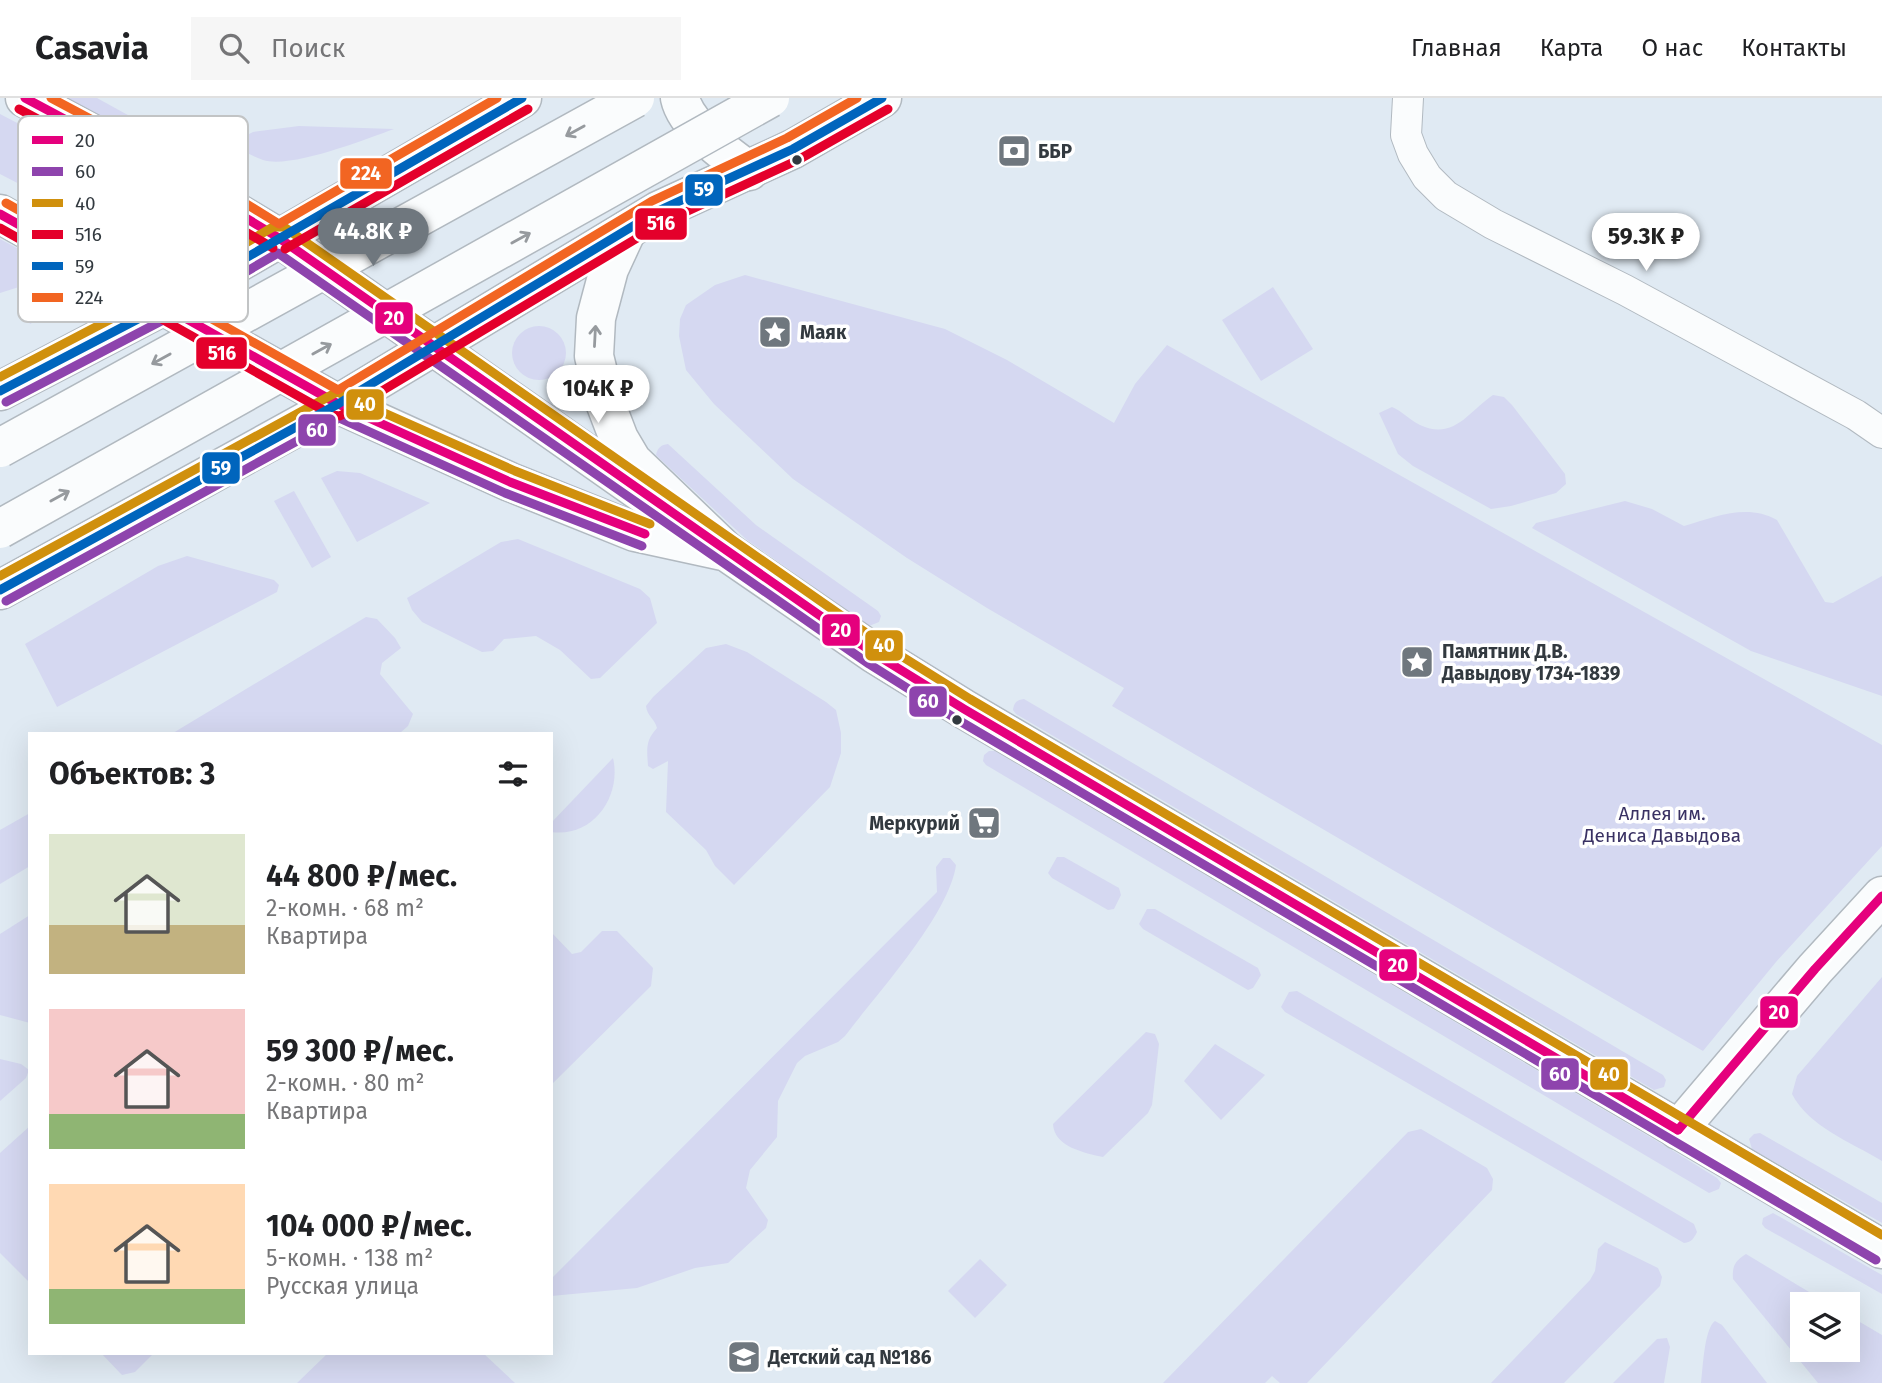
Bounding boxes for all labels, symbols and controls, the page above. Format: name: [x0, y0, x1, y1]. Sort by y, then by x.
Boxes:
search box: [191, 17, 681, 80]
text: Casavia: [35, 28, 149, 68]
icon: search: [215, 29, 253, 67]
text: Поиск: [271, 33, 345, 64]
text: Главная: [1411, 34, 1502, 62]
text: Карта: [1540, 34, 1603, 62]
text: О нас: [1641, 34, 1703, 62]
text: Контакты: [1741, 34, 1847, 62]
legend: [18, 116, 248, 322]
one-way arrow: [565, 125, 586, 138]
text: 20: [75, 129, 95, 152]
bank icon: ББР: [995, 132, 1033, 170]
place label: ББР: [1038, 140, 1072, 163]
unlabelled marker: [790, 153, 804, 167]
line badge: 224: [339, 157, 393, 190]
text: 60: [75, 160, 96, 183]
text: 224: [351, 162, 381, 185]
line badge: 59: [684, 173, 724, 207]
text: 59: [694, 178, 715, 201]
text: 40: [75, 192, 96, 215]
line badge: 516: [634, 207, 688, 241]
pin: 44.8K ₽: [308, 208, 438, 268]
text: 516: [647, 212, 676, 235]
pin: 59.3K ₽: [1581, 214, 1711, 273]
text: 44.8K ₽: [334, 217, 412, 245]
text: 59.3K ₽: [1608, 222, 1684, 250]
text: 516: [75, 223, 102, 246]
one-way arrow: [510, 231, 530, 245]
text: 59: [75, 255, 94, 278]
text: 224: [75, 286, 103, 309]
line badge: 20: [374, 301, 414, 335]
text: 20: [384, 307, 404, 330]
place icon: Маяк: [756, 313, 794, 351]
place label: Маяк: [800, 321, 847, 344]
one-way arrow: [588, 325, 601, 348]
line badge: 516: [195, 336, 248, 370]
text: 516: [208, 342, 237, 365]
one-way arrow: [312, 342, 332, 356]
one-way arrow: [151, 353, 172, 366]
pin: 104K ₽: [541, 366, 655, 425]
text: 104K ₽: [563, 374, 633, 402]
line badge: 40: [345, 388, 385, 421]
text: 40: [354, 393, 376, 416]
line badge: 60: [297, 413, 337, 447]
text: 60: [306, 419, 328, 442]
line badge: 59: [201, 451, 241, 485]
text: 59: [211, 457, 232, 480]
one-way arrow: [49, 489, 69, 503]
line badge: 20: [821, 613, 861, 647]
text: 20: [831, 619, 851, 642]
line badge: 40: [864, 629, 904, 662]
text: 40: [873, 634, 895, 657]
place label: Памятник Д.В. Давыдову 1734-1839: [1441, 640, 1621, 685]
place icon: Памятник Д.В. Давыдову 1734-1839: [1398, 643, 1436, 681]
line badge: 60: [908, 685, 948, 718]
text: 60: [917, 690, 939, 713]
unlabelled marker: [950, 713, 964, 727]
icon: filters: [494, 755, 532, 793]
text: Объектов: 3: [49, 756, 215, 792]
park label: Аллея им. Дениса Давыдова: [1582, 802, 1741, 847]
supermarket icon: Меркурий: [965, 804, 1003, 842]
place label: Меркурий: [869, 812, 960, 835]
text: 44 800 ₽/мес.: [266, 858, 457, 894]
icon: home: [105, 862, 189, 946]
text: 2-комн. · 68 m²: [266, 894, 424, 922]
text: Квартира: [266, 922, 368, 950]
line badge: 20: [1378, 948, 1418, 982]
text: 20: [1388, 954, 1408, 977]
line badge: 20: [1759, 995, 1799, 1029]
text: 20: [1769, 1001, 1789, 1024]
text: 59 300 ₽/мес.: [266, 1033, 454, 1069]
icon: home: [105, 1037, 189, 1121]
line badge: 60: [1540, 1057, 1580, 1091]
line badge: 40: [1589, 1058, 1629, 1091]
text: 60: [1549, 1063, 1571, 1086]
text: 40: [1598, 1063, 1620, 1086]
text: 2-комн. · 80 m²: [266, 1069, 425, 1097]
text: Квартира: [266, 1097, 368, 1125]
text: 104 000 ₽/мес.: [266, 1208, 472, 1244]
icon: home: [105, 1212, 189, 1296]
text: 5-комн. · 138 m²: [266, 1244, 433, 1272]
text: Русская улица: [266, 1272, 419, 1300]
map controls: [1790, 1292, 1860, 1362]
button: layers: [1790, 1292, 1860, 1362]
school or university icon: Детский сад №186: [725, 1338, 763, 1376]
place label: Детский сад №186: [767, 1346, 932, 1369]

